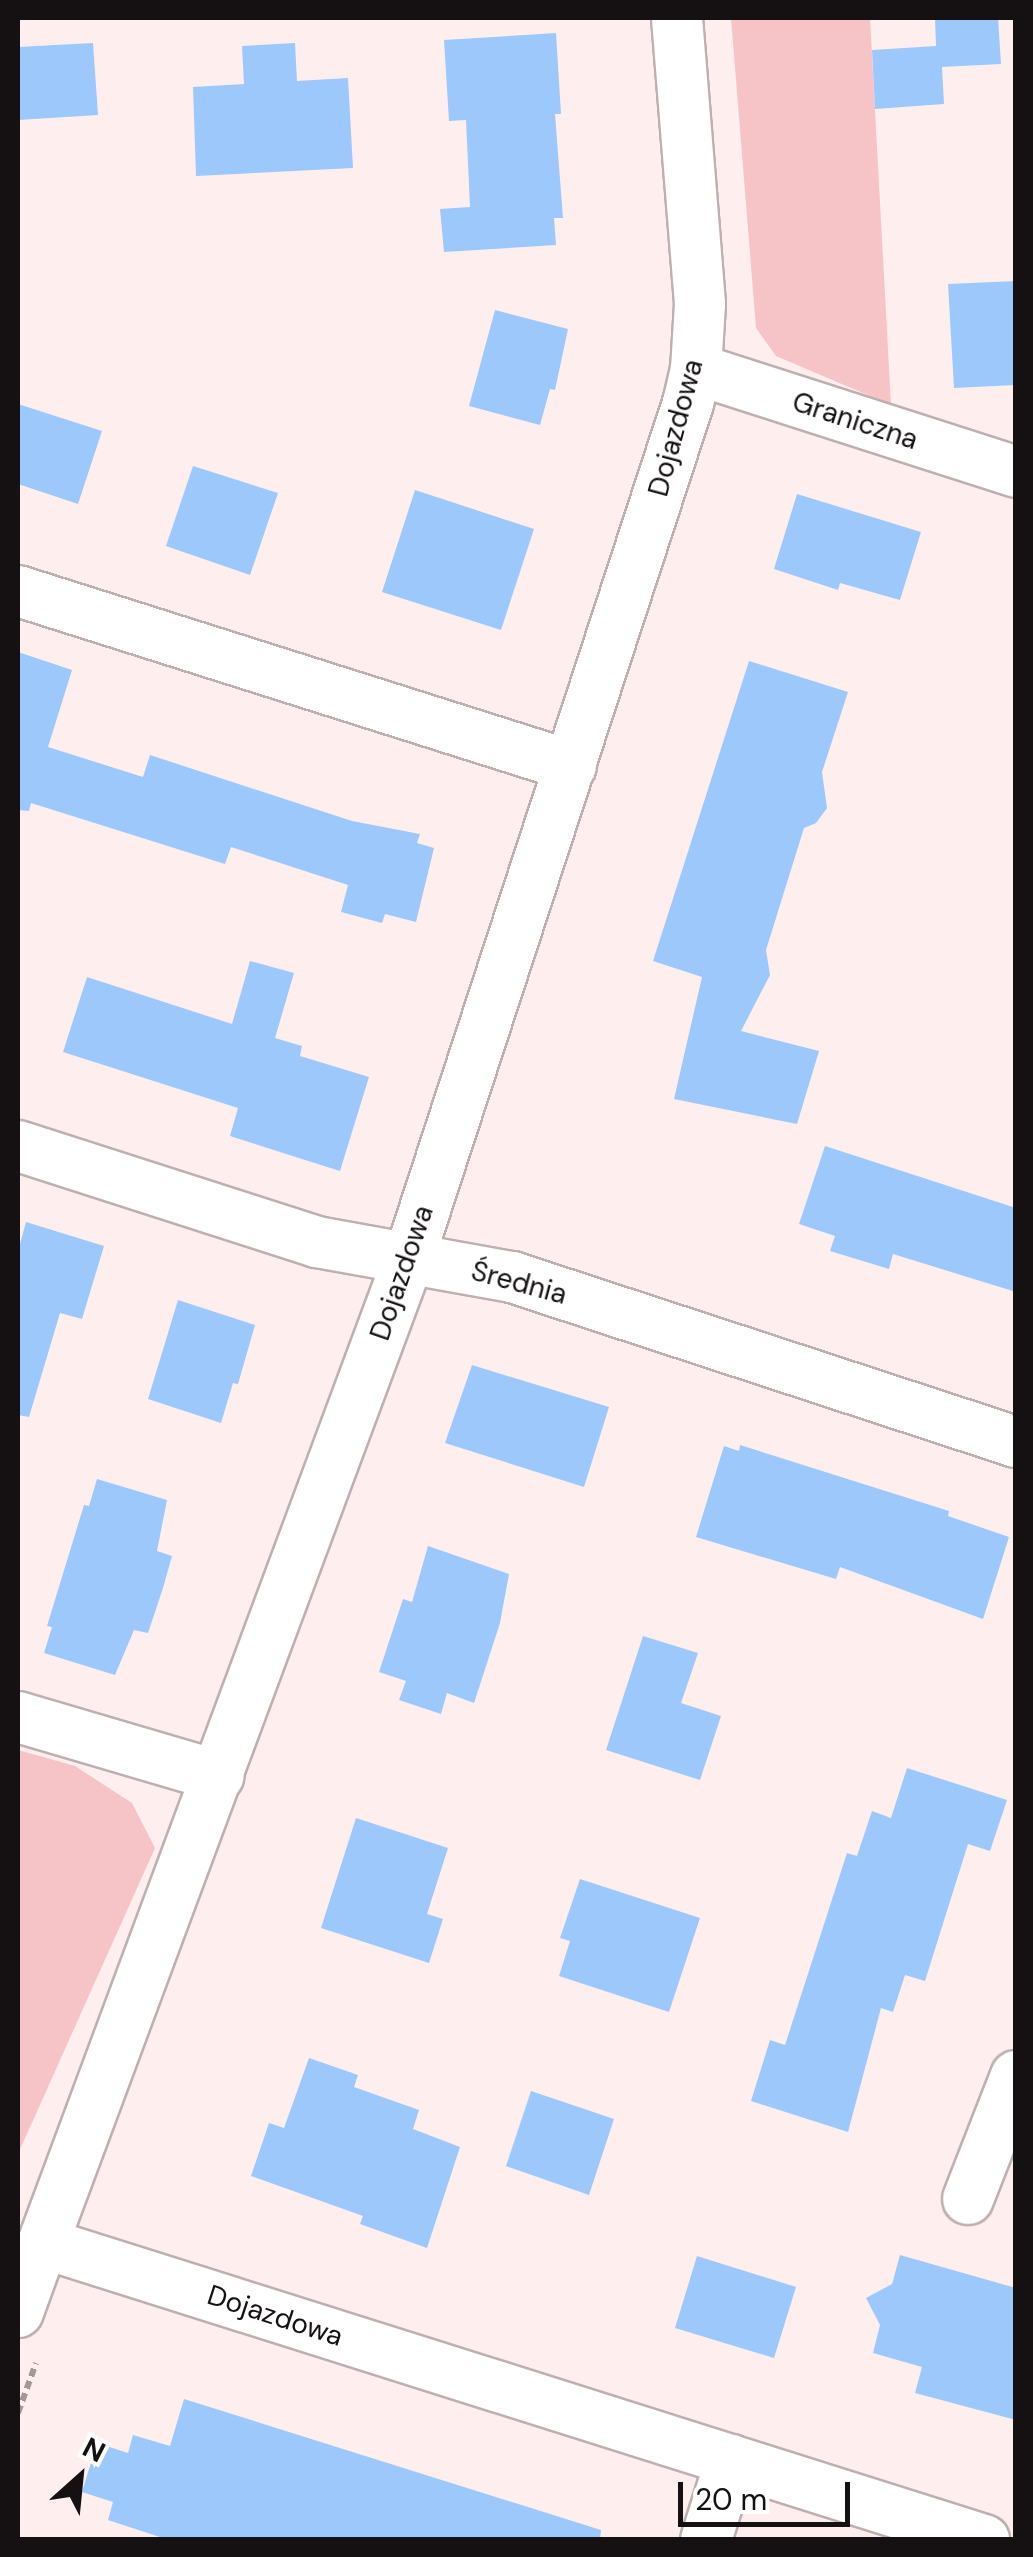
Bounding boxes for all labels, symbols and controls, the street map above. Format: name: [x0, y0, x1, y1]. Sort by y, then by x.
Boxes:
street label: Dojazdowa: [642, 356, 710, 500]
street label: Graniczna: [788, 385, 922, 457]
street label: Dojazdowa: [363, 1201, 441, 1345]
street label: Średnia: [468, 1254, 570, 1312]
street label: Dojazdowa: [203, 2278, 347, 2354]
north arrow: [30, 2427, 130, 2527]
text: N: [76, 2429, 111, 2471]
scale bar: [683, 2462, 856, 2524]
text: 20 m: [695, 2480, 767, 2519]

